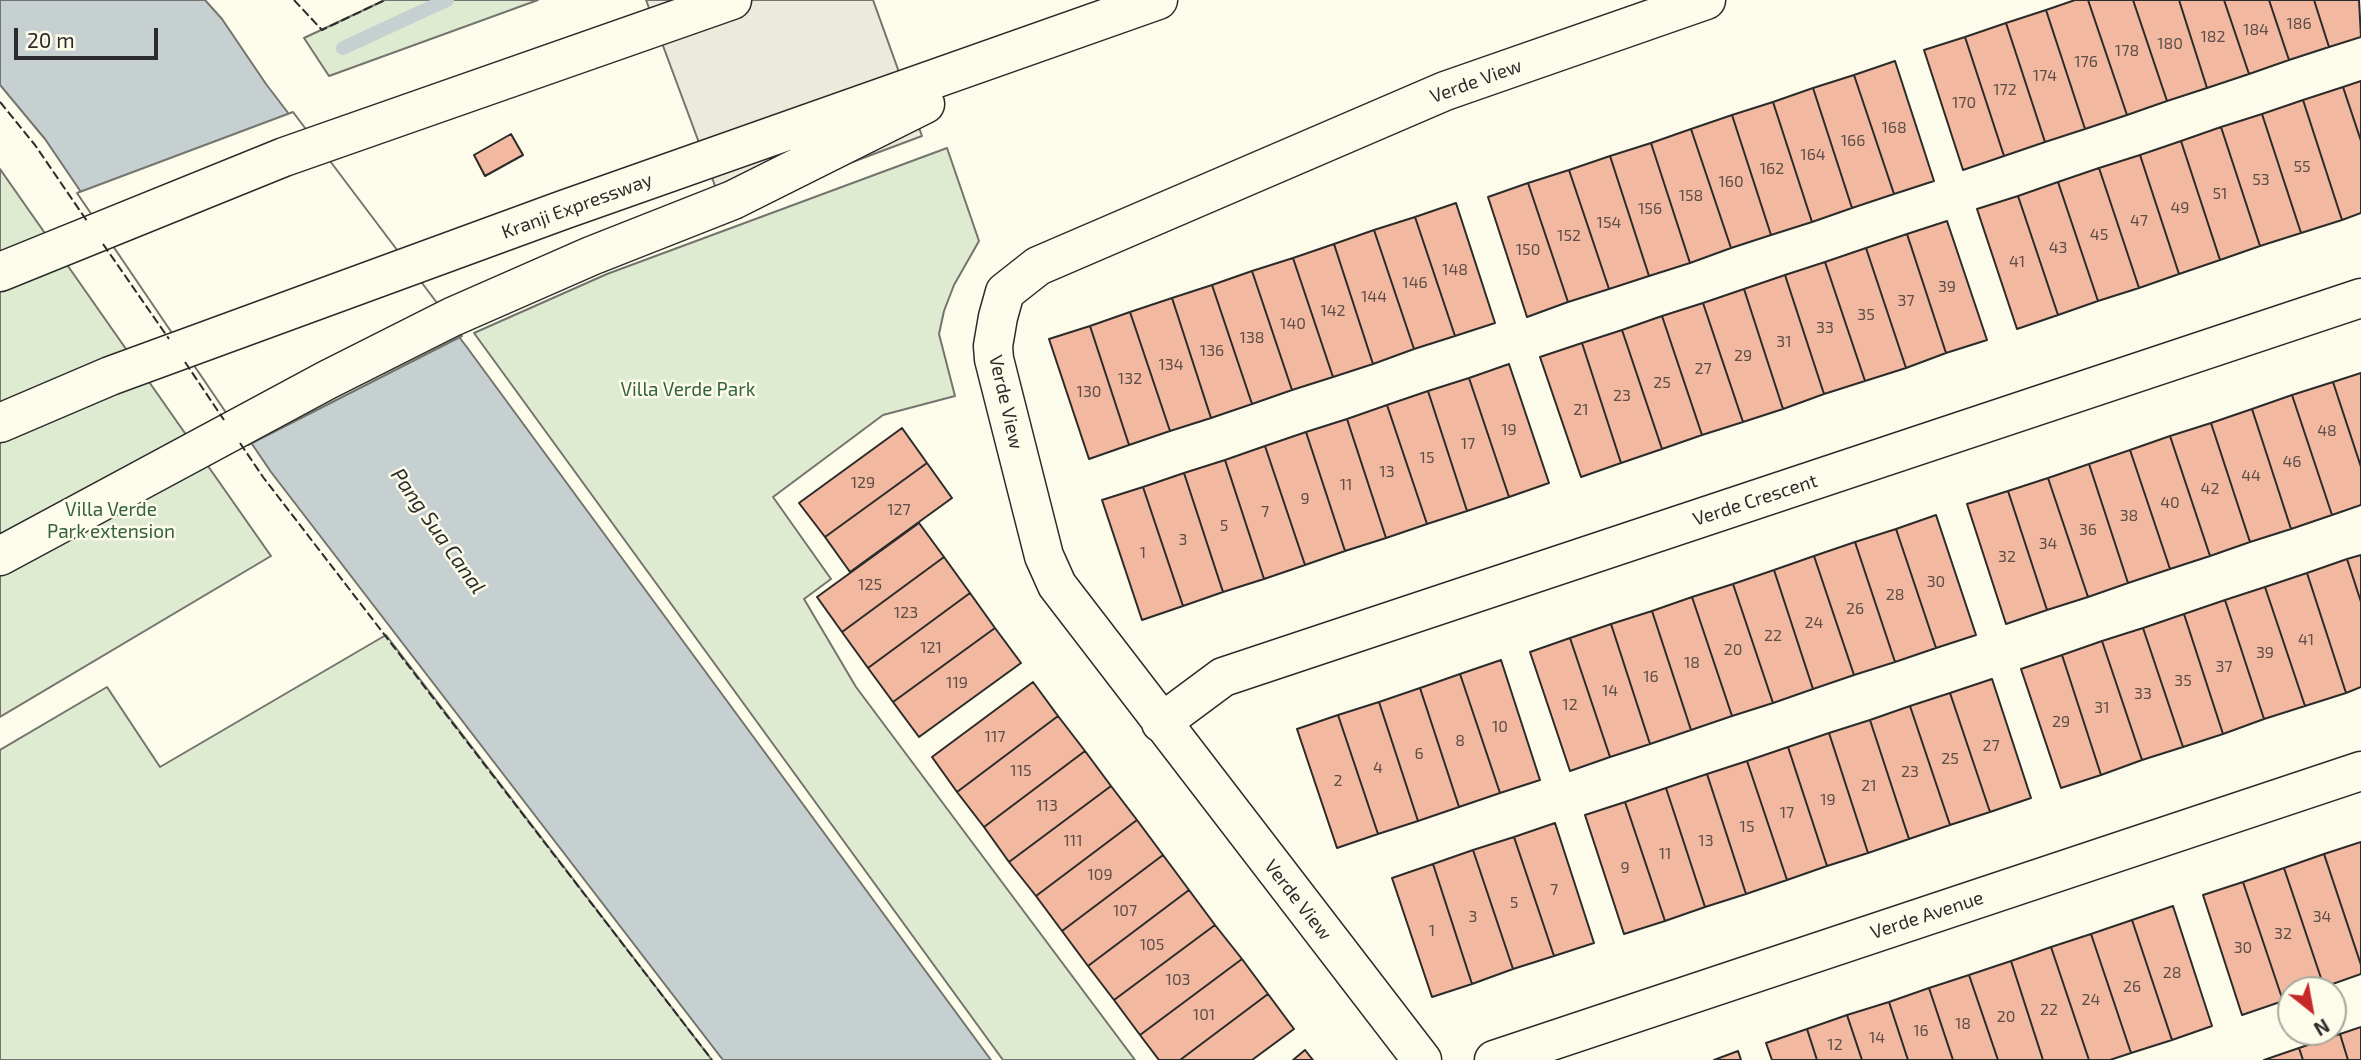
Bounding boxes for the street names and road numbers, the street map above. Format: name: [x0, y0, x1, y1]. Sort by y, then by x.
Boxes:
street label: Verde View: [1427, 54, 1525, 108]
street label: Kranji Expressway: [499, 168, 655, 244]
street label: Verde View: [984, 353, 1028, 451]
street label: Verde Crescent: [1690, 469, 1820, 531]
street label: Verde View: [1259, 855, 1337, 945]
street label: Verde Avenue: [1868, 886, 1986, 944]

